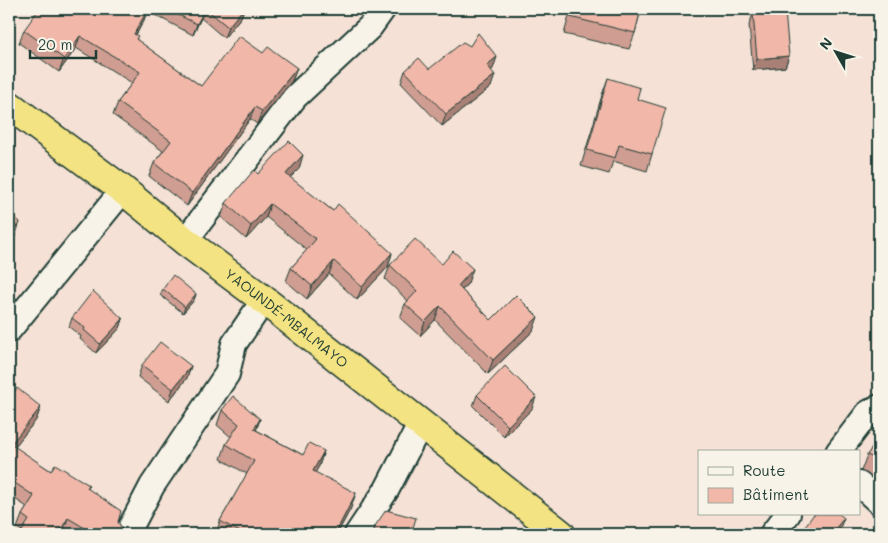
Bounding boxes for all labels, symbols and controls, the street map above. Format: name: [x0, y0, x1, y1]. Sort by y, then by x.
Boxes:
scale bar: [30, 28, 96, 60]
north arrow: [810, 28, 860, 78]
text: N: [815, 33, 836, 54]
text: 20 m: [38, 34, 72, 54]
street label: YAOUNDÉ-MBALMAYO: [221, 264, 352, 372]
legend: [698, 450, 860, 516]
text: Route: [743, 460, 786, 480]
text: Bâtiment: [743, 484, 809, 504]

